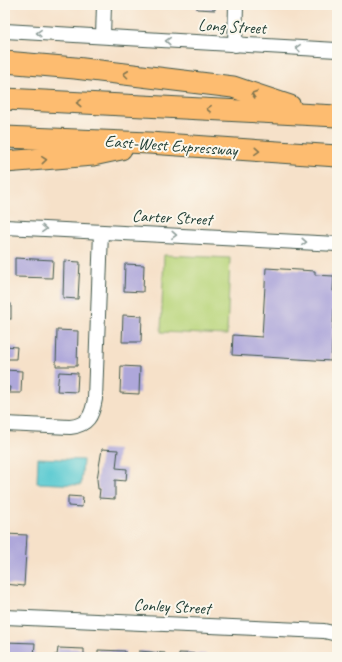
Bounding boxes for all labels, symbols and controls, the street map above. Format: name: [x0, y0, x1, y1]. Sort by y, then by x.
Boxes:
street label: Long Street: [198, 14, 269, 39]
one-way arrow: [35, 29, 41, 37]
one-way arrow: [165, 36, 171, 45]
one-way arrow: [295, 44, 301, 53]
one-way arrow: [123, 70, 129, 79]
one-way arrow: [251, 90, 258, 99]
one-way arrow: [76, 99, 82, 107]
one-way arrow: [206, 105, 212, 114]
street label: East-West Expressway: [104, 130, 239, 161]
one-way arrow: [254, 146, 260, 155]
one-way arrow: [41, 155, 47, 164]
street label: Carter Street: [131, 205, 215, 230]
one-way arrow: [41, 225, 47, 233]
one-way arrow: [171, 231, 177, 240]
one-way arrow: [301, 238, 307, 247]
street label: Conley Street: [133, 594, 213, 619]

